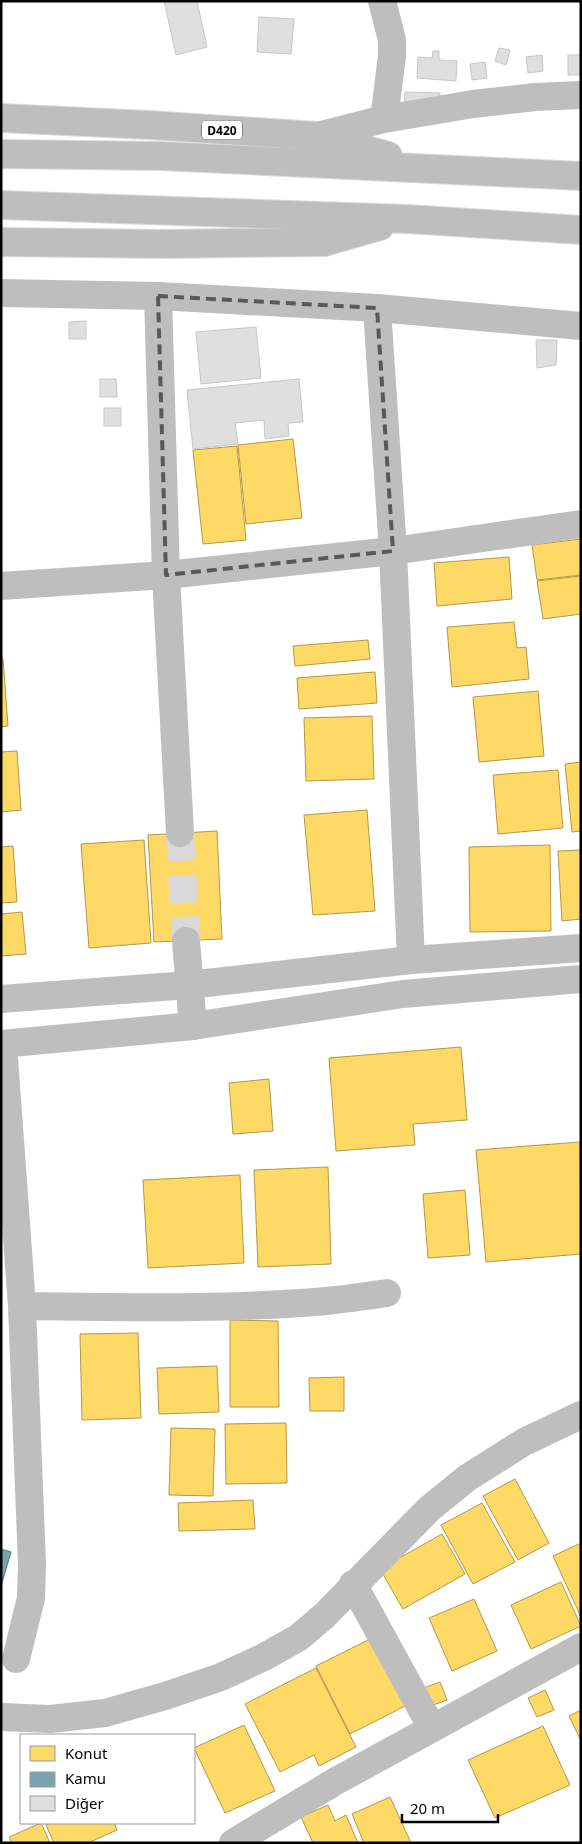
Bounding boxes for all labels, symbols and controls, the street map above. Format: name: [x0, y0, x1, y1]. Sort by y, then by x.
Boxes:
road number: D420: [202, 120, 242, 140]
legend: [20, 1734, 195, 1824]
text: Konut: [65, 1743, 108, 1763]
text: Kamu: [65, 1768, 106, 1788]
scale bar: [402, 1792, 498, 1824]
text: Diğer: [65, 1793, 104, 1813]
text: 20 m: [410, 1798, 445, 1818]

